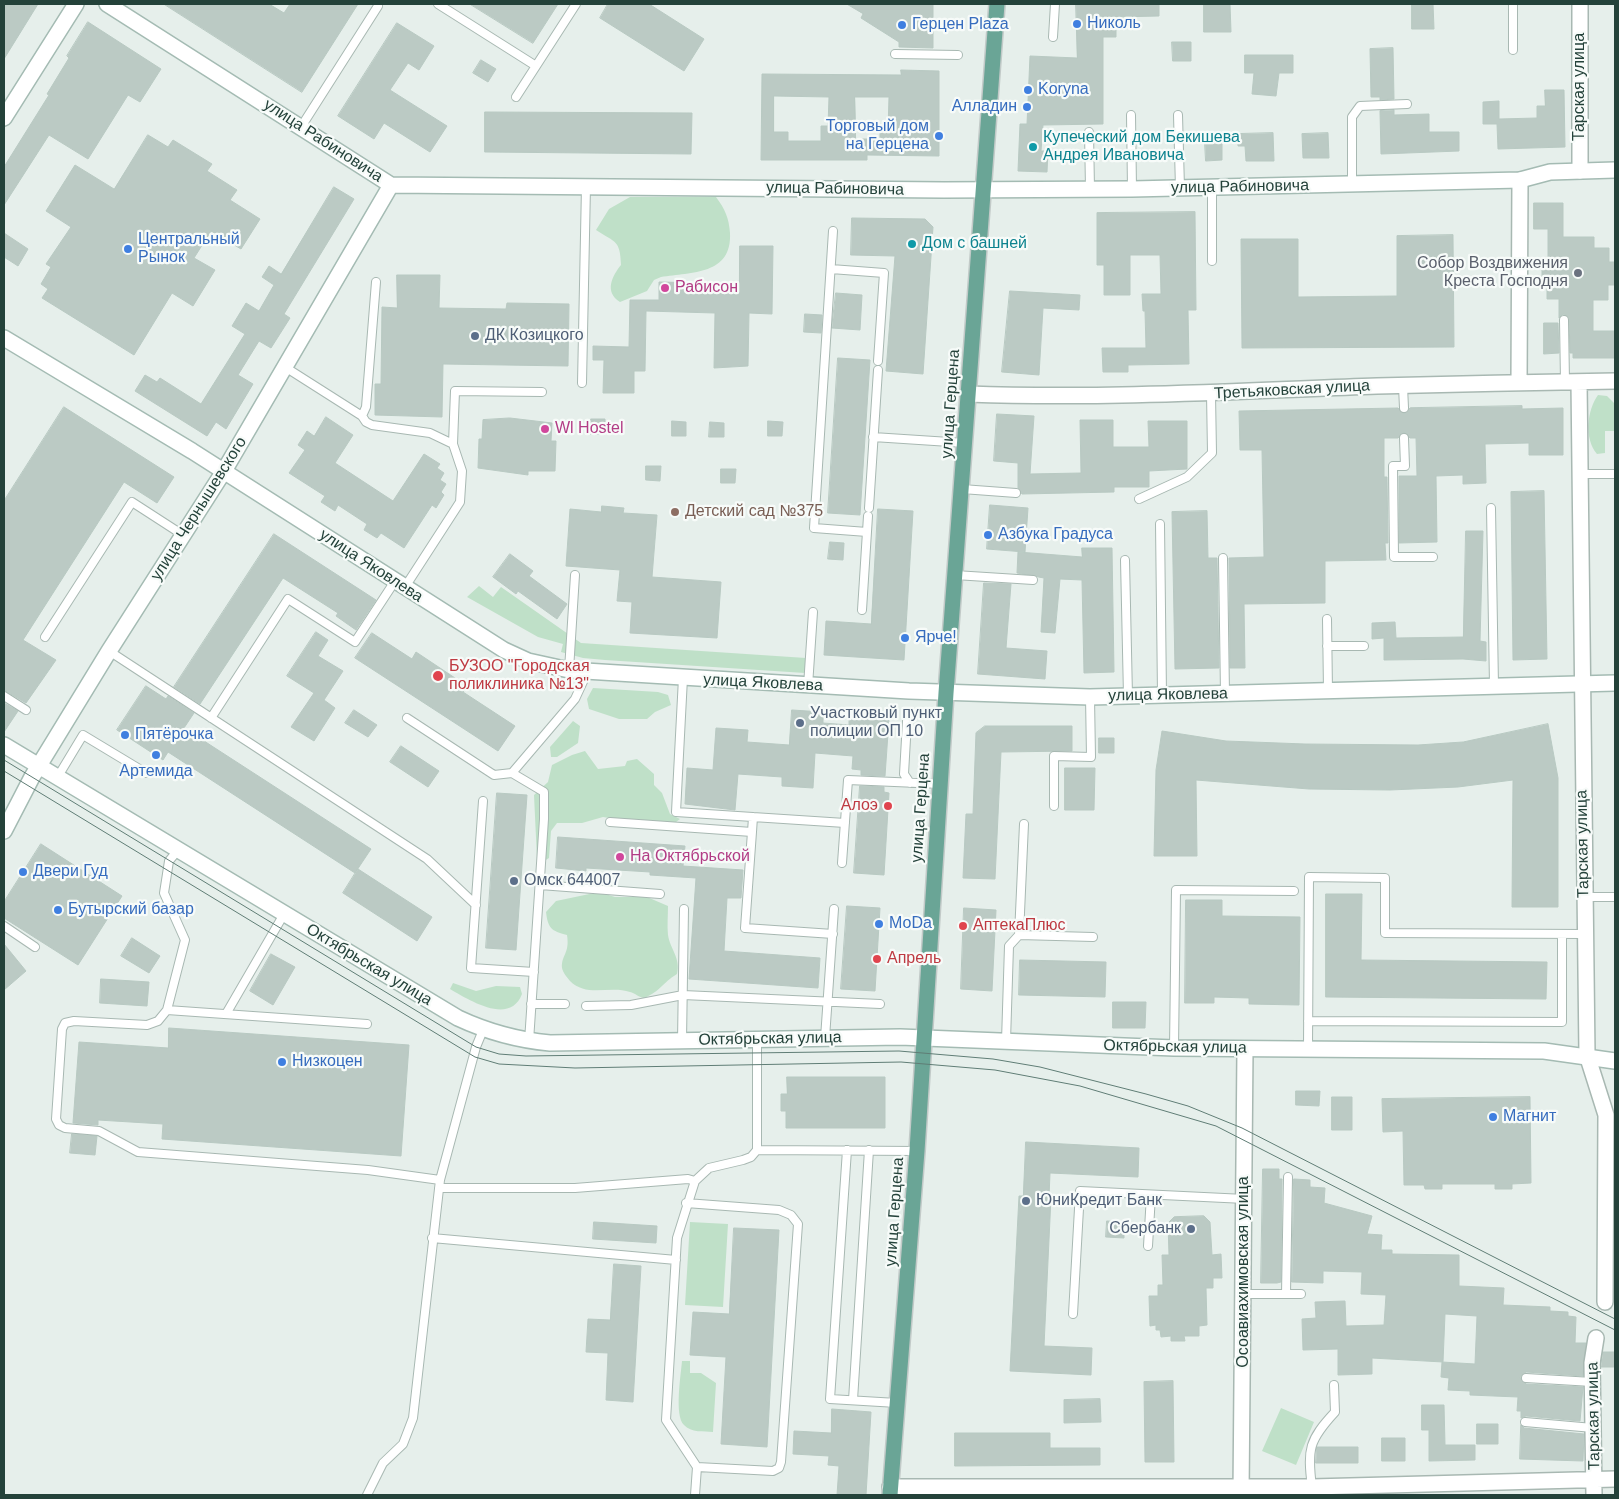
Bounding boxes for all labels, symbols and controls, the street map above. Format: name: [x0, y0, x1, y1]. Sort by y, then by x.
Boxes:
place label: Николь: [1087, 14, 1141, 34]
place label: Герцен Plaza: [912, 15, 1009, 35]
marker: Николь: [1071, 18, 1083, 30]
marker: Герцен Plaza: [896, 19, 908, 31]
street label: Тарская улица: [1570, 33, 1590, 141]
place label: Koryna: [1038, 80, 1089, 100]
marker: Koryna: [1022, 84, 1034, 96]
street label: улица Рабиновича: [260, 95, 386, 187]
place label: Алладин: [952, 97, 1017, 117]
marker: Алладин: [1021, 101, 1033, 113]
place label: Торговый дом на Герцена: [826, 117, 929, 155]
place label: Купеческий дом Бекишева Андрея Ивановича: [1043, 128, 1240, 166]
marker: Торговый дом на Герцена: [933, 130, 945, 142]
marker: Купеческий дом Бекишева Андрея Ивановича: [1027, 141, 1039, 153]
street label: улица Рабиновича: [1171, 176, 1309, 198]
street label: улица Рабиновича: [766, 178, 904, 200]
place label: Центральный Рынок: [138, 230, 240, 268]
place label: Дом с башней: [922, 234, 1027, 254]
marker: Дом с башней: [906, 238, 918, 250]
marker: Центральный Рынок: [122, 243, 134, 255]
place label: Собор Воздвижения Креста Господня: [1417, 254, 1568, 292]
marker: Собор Воздвижения Креста Господня: [1572, 267, 1584, 279]
place label: Рабисон: [675, 278, 738, 298]
marker: Рабисон: [659, 282, 671, 294]
place label: ДК Козицкого: [485, 326, 584, 346]
marker: ДК Козицкого: [469, 330, 481, 342]
street label: улица Герцена: [938, 349, 964, 459]
street label: Третьяковская улица: [1213, 376, 1371, 404]
place label: Wl Hostel: [555, 419, 623, 439]
marker: Wl Hostel: [539, 423, 551, 435]
street label: улица Чернышевского: [147, 434, 251, 584]
place label: Детский сад №375: [685, 502, 823, 522]
marker: Детский сад №375: [669, 506, 681, 518]
street label: улица Яковлева: [316, 525, 426, 607]
place label: Азбука Градуса: [998, 525, 1113, 545]
marker: Азбука Градуса: [982, 529, 994, 541]
place label: Ярче!: [915, 628, 957, 648]
marker: Ярче!: [899, 632, 911, 644]
place label: БУЗОО "Городская поликлиника №13": [449, 657, 590, 695]
marker: БУЗОО "Городская поликлиника №13": [431, 669, 445, 683]
street label: улица Яковлева: [703, 670, 823, 696]
street label: улица Яковлева: [1108, 684, 1228, 706]
place label: Участковый пункт полиции ОП 10: [810, 704, 942, 742]
marker: Участковый пункт полиции ОП 10: [794, 717, 806, 729]
place label: Пятёрочка: [135, 725, 213, 745]
marker: Пятёрочка: [119, 729, 131, 741]
marker: Артемида: [150, 749, 162, 761]
street label: улица Герцена: [908, 753, 934, 863]
place label: Артемида: [119, 762, 193, 782]
street label: Тарская улица: [1572, 790, 1594, 898]
place label: Алоэ: [841, 796, 878, 816]
marker: Алоэ: [882, 800, 894, 812]
place label: На Октябрьской: [630, 847, 750, 867]
marker: На Октябрьской: [614, 851, 626, 863]
place label: Двери Гуд: [33, 862, 108, 882]
marker: Двери Гуд: [17, 866, 29, 878]
place label: Омск 644007: [524, 871, 620, 891]
marker: Омск 644007: [508, 875, 520, 887]
place label: Бутырский базар: [68, 900, 194, 920]
marker: Бутырский базар: [52, 904, 64, 916]
place label: МоDa: [889, 914, 932, 934]
place label: АптекаПлюс: [973, 916, 1065, 936]
marker: МоDa: [873, 918, 885, 930]
street label: Октябрьская улица: [303, 920, 435, 1010]
marker: АптекаПлюс: [957, 920, 969, 932]
place label: Апрель: [887, 949, 941, 969]
marker: Апрель: [871, 953, 883, 965]
street label: Октябрьская улица: [698, 1028, 842, 1050]
street label: Октябрьская улица: [1103, 1036, 1247, 1058]
place label: Низкоцен: [292, 1052, 363, 1072]
marker: Низкоцен: [276, 1056, 288, 1068]
place label: Магнит: [1503, 1107, 1556, 1127]
marker: Магнит: [1487, 1111, 1499, 1123]
street label: улица Герцена: [882, 1157, 908, 1267]
street label: Осоавиахимовская улица: [1234, 1176, 1254, 1368]
place label: ЮниКредит Банк: [1036, 1191, 1162, 1211]
marker: ЮниКредит Банк: [1020, 1195, 1032, 1207]
place label: Сбербанк: [1109, 1219, 1181, 1239]
marker: Сбербанк: [1185, 1223, 1197, 1235]
street label: Тарская улица: [1583, 1362, 1605, 1470]

